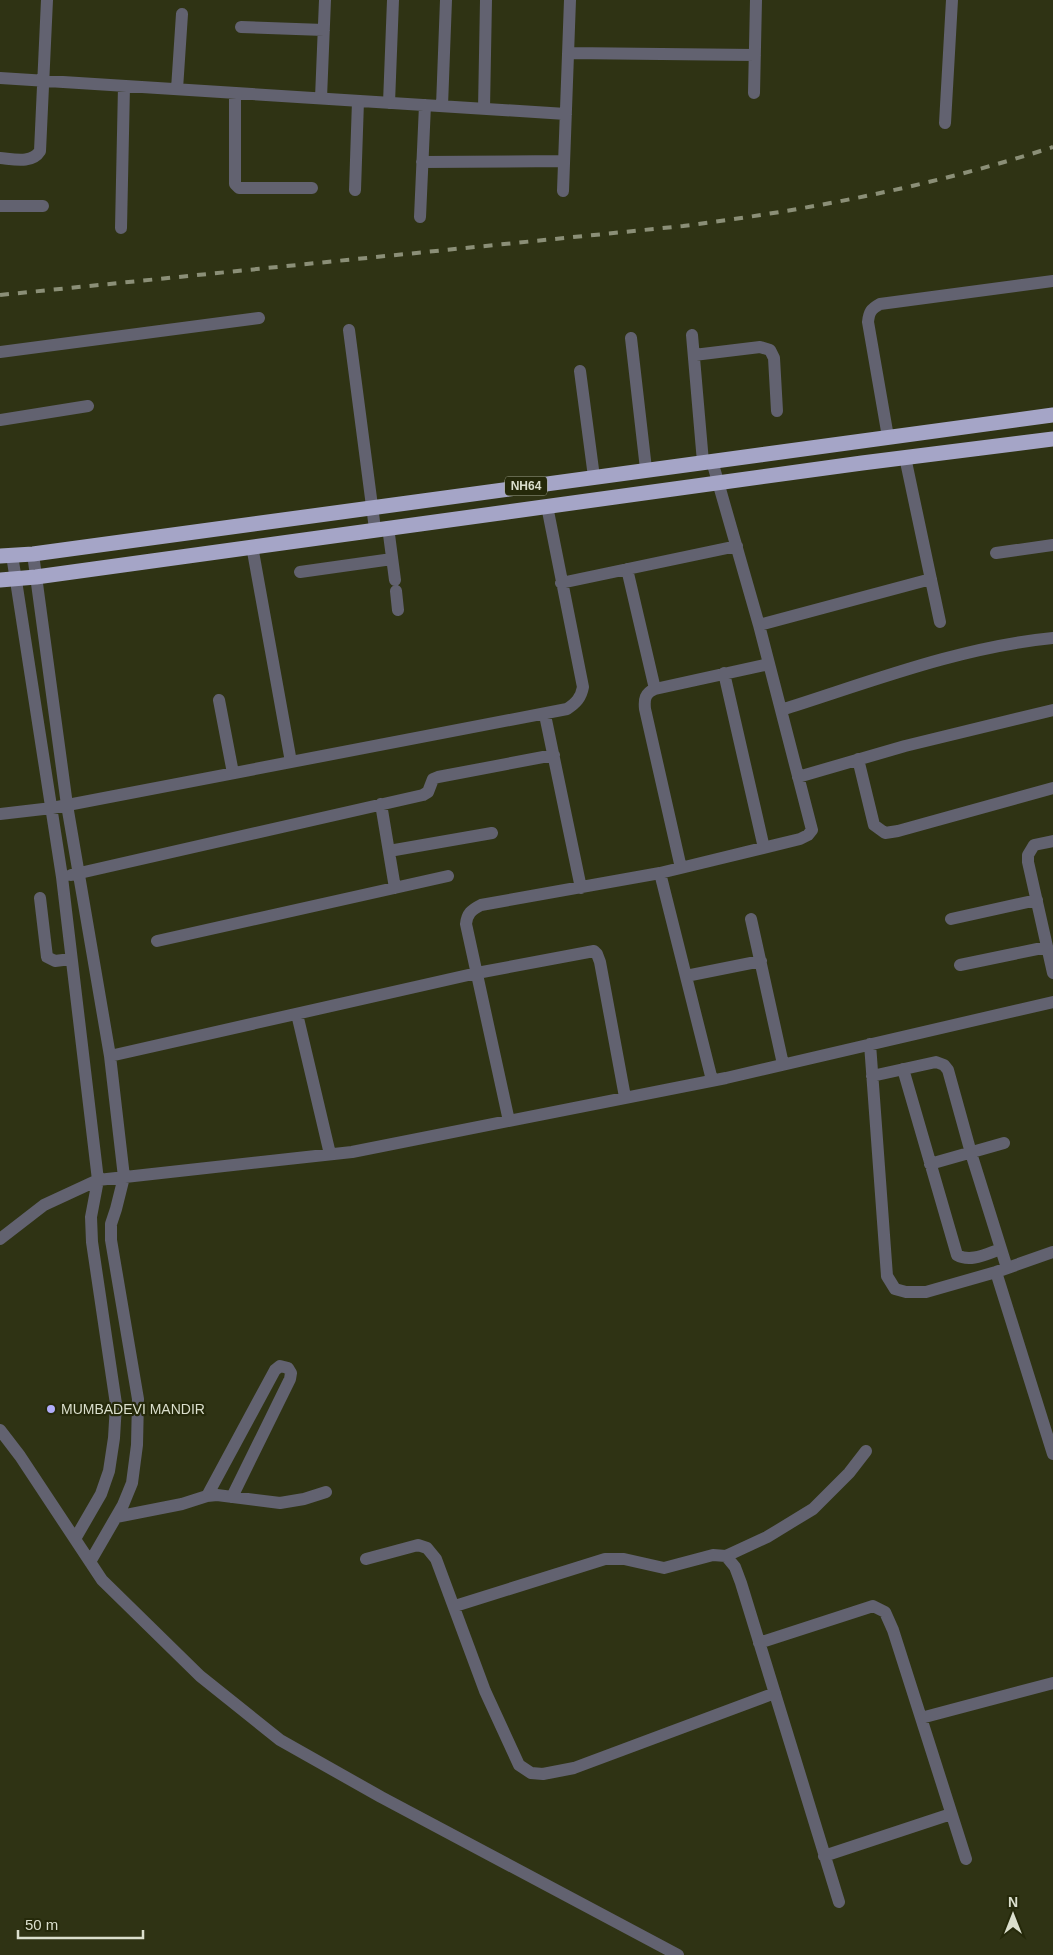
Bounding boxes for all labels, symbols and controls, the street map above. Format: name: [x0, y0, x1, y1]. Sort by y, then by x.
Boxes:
road number: NH64: [505, 476, 547, 496]
place label: MUMBADEVI MANDIR: [61, 1401, 205, 1417]
marker: MUMBADEVI MANDIR: [45, 1403, 57, 1415]
north arrow: [988, 1890, 1038, 1940]
text: N: [1008, 1894, 1018, 1910]
scale bar: [18, 1908, 142, 1940]
text: 50 m: [25, 1916, 58, 1933]

